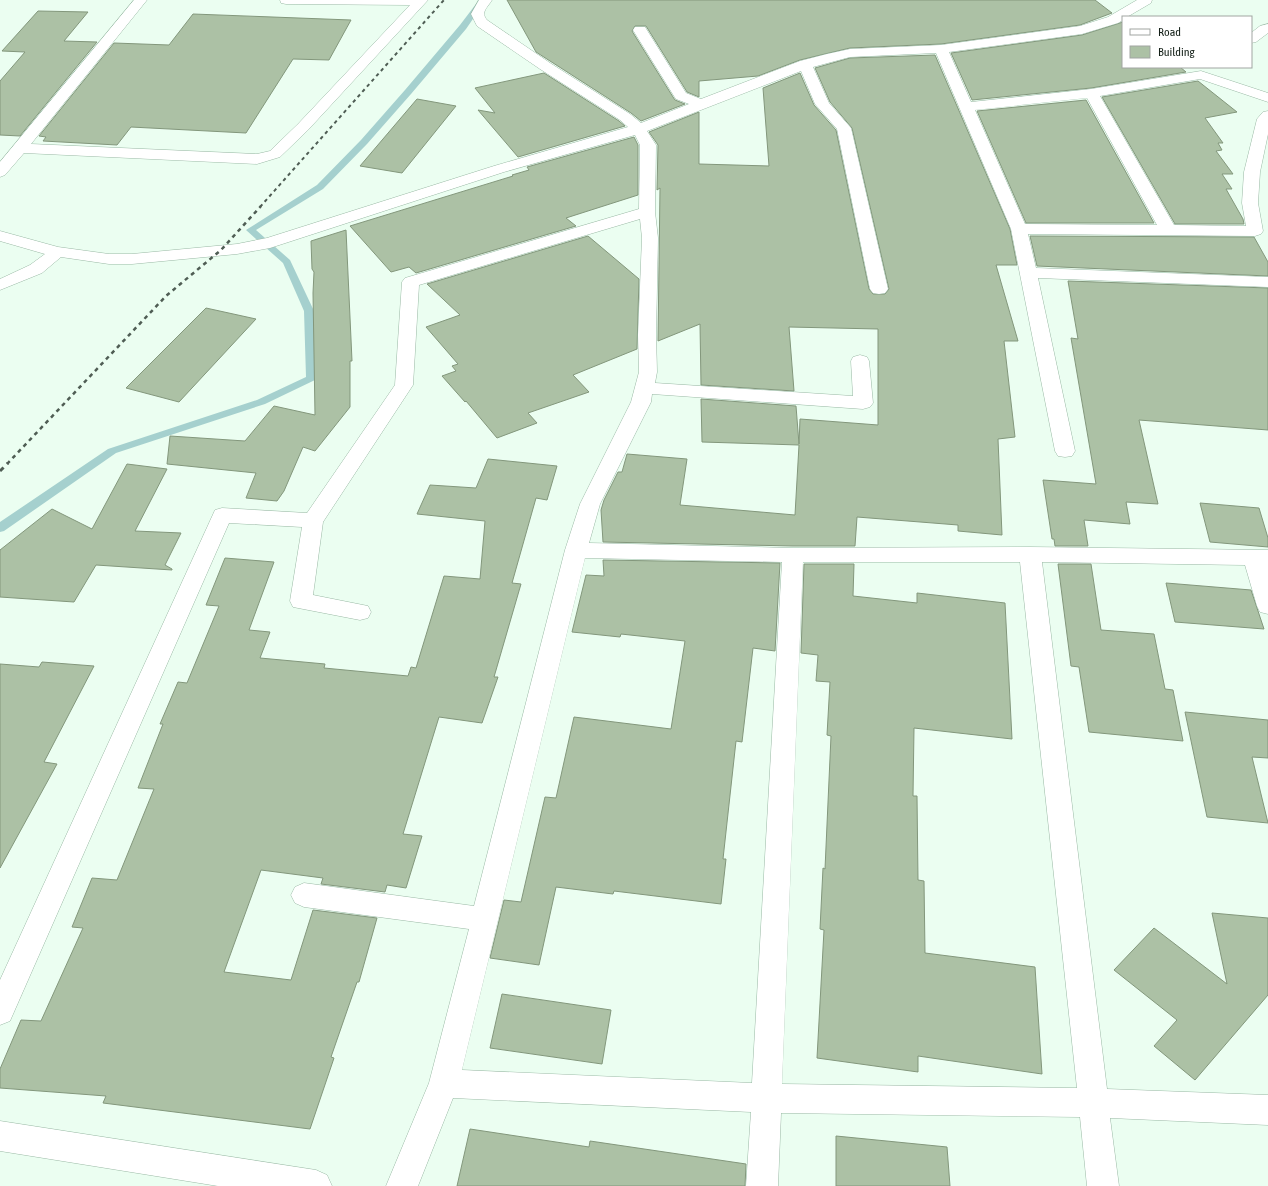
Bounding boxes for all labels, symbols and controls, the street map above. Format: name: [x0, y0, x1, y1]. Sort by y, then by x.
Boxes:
legend: [1122, 16, 1252, 68]
text: Road: [1158, 25, 1181, 39]
text: Building: [1158, 45, 1196, 59]

